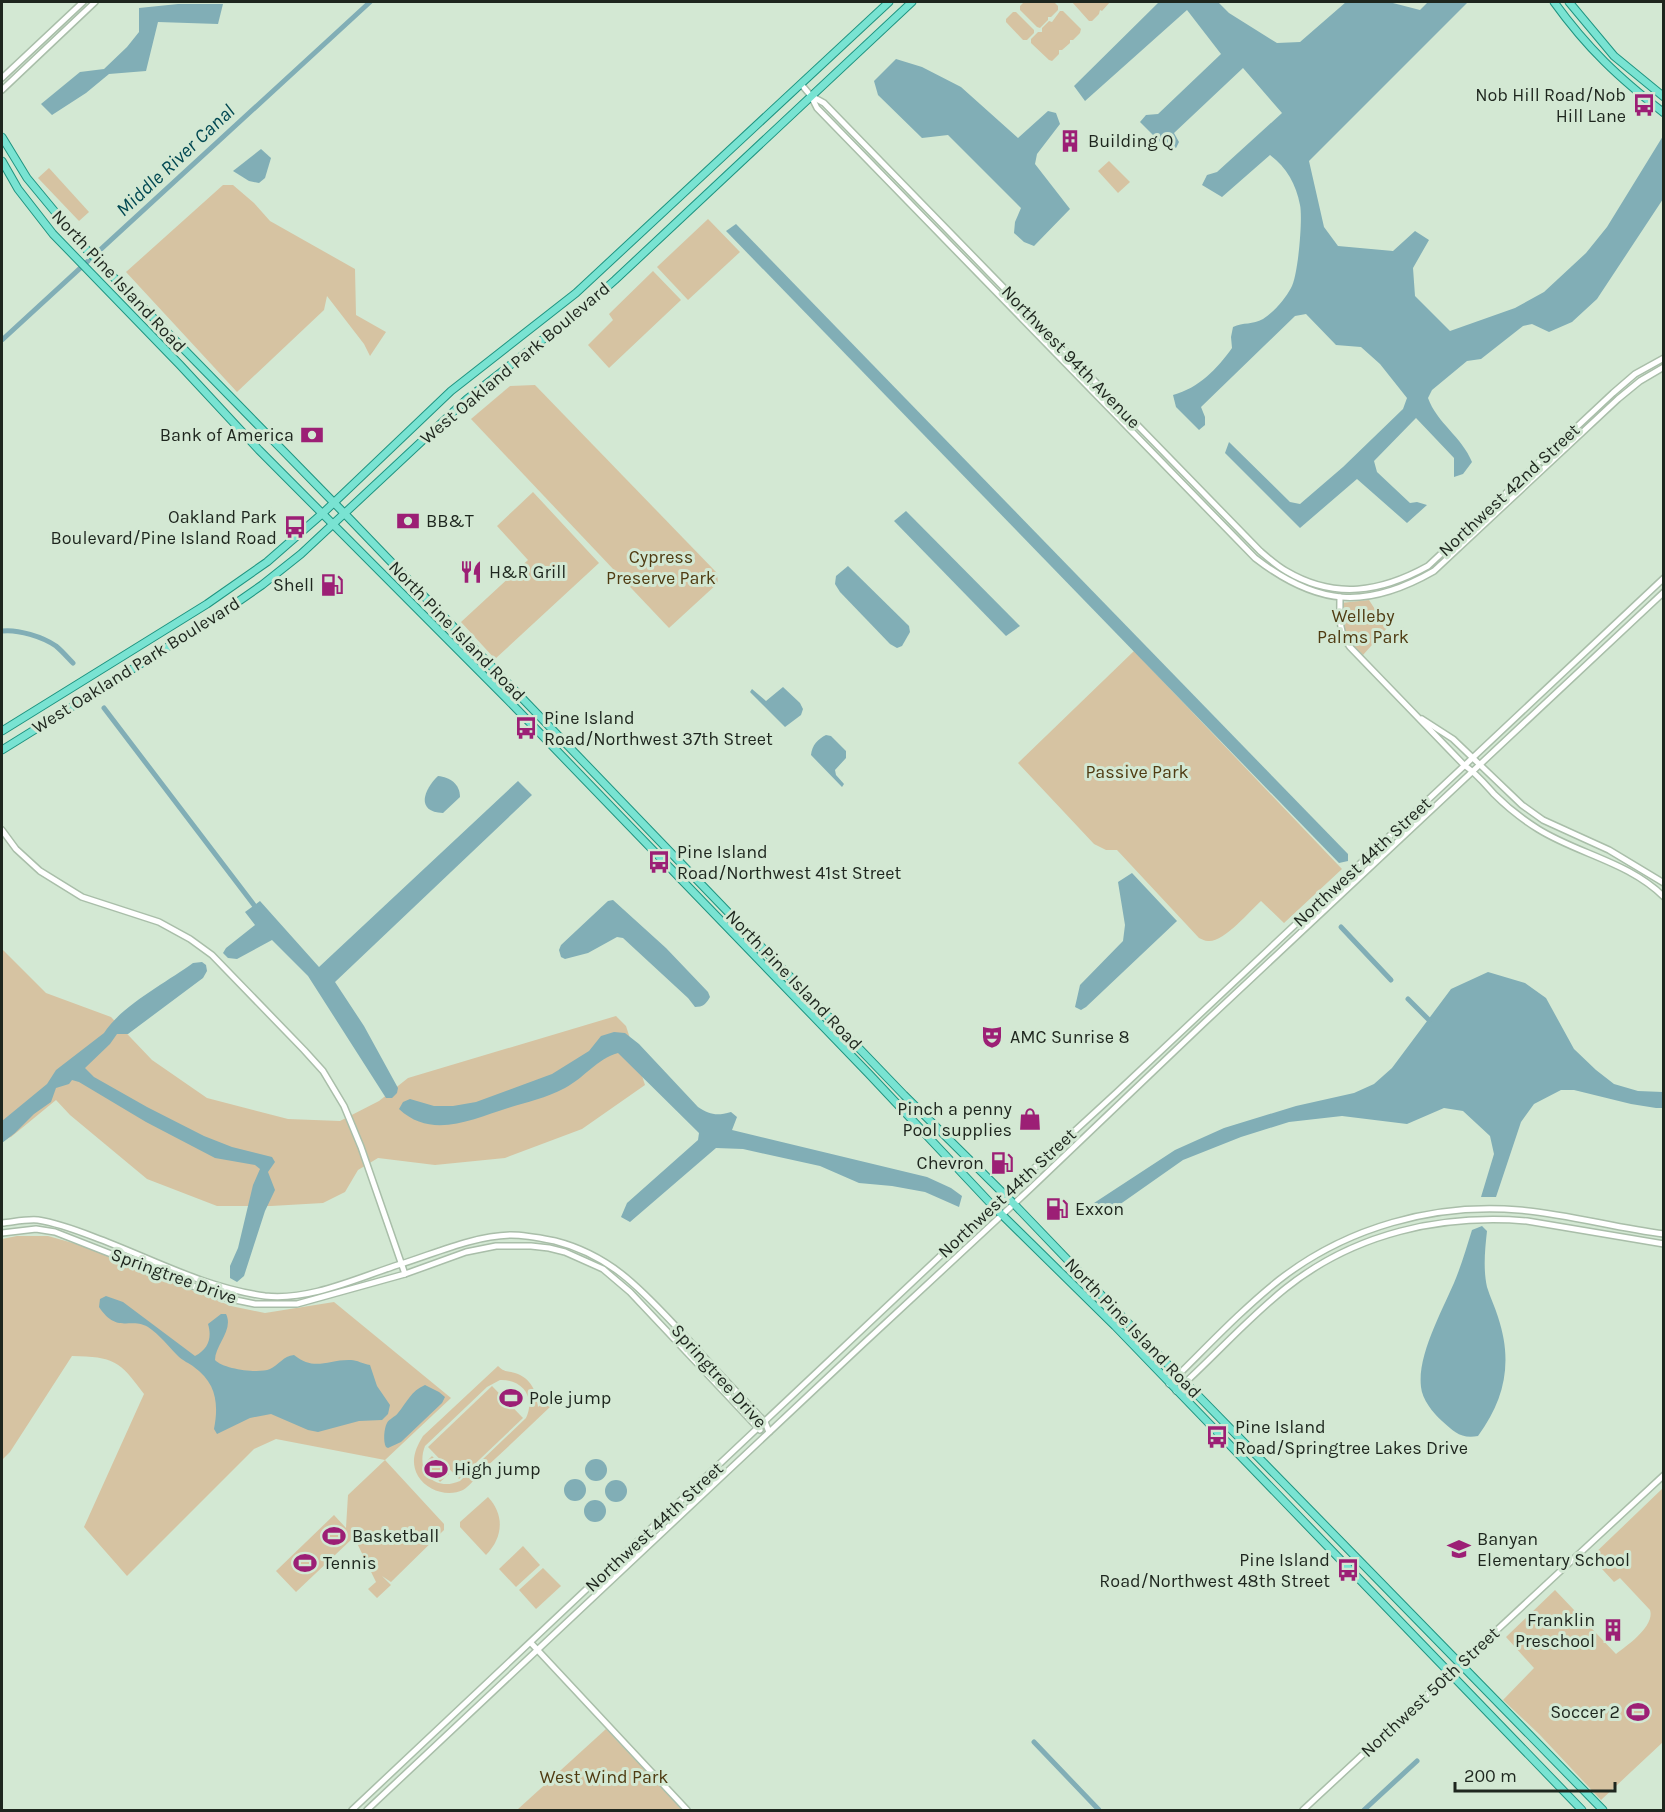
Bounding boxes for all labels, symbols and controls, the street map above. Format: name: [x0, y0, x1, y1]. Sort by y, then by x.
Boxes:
place label: Nob Hill Road/Nob Hill Lane: [1475, 84, 1626, 127]
bus stop icon: Nob Hill Road/Nob Hill Lane: [1631, 92, 1657, 118]
water label: Middle River Canal: [111, 100, 239, 221]
building icon: Building Q: [1057, 128, 1083, 154]
place label: Building Q: [1088, 130, 1174, 152]
street label: North Pine Island Road: [47, 205, 191, 357]
street label: West Oakland Park Boulevard: [416, 277, 614, 449]
street label: Northwest 94th Avenue: [997, 281, 1145, 433]
street label: Northwest 42nd Street: [1434, 419, 1584, 561]
bank icon: Bank of America: [299, 422, 325, 448]
place label: Bank of America: [160, 424, 294, 446]
place label: Oakland Park Boulevard/Pine Island Road: [51, 506, 277, 549]
bank icon: BB&T: [395, 508, 421, 534]
place label: BB&T: [426, 510, 474, 532]
bus stop icon: Oakland Park Boulevard/Pine Island Road: [282, 514, 308, 540]
park label: Cypress Preserve Park: [606, 546, 716, 589]
street label: North Pine Island Road: [384, 556, 530, 706]
restaurant icon: H&R Grill: [458, 559, 484, 585]
place label: H&R Grill: [489, 561, 566, 583]
fuel station icon: Shell: [319, 572, 345, 598]
place label: Shell: [273, 574, 314, 596]
street label: West Oakland Park Boulevard: [28, 592, 244, 738]
park label: Welleby Palms Park: [1317, 605, 1409, 648]
place label: Pine Island Road/Northwest 37th Street: [544, 707, 773, 750]
bus stop icon: Pine Island Road/Northwest 37th Street: [513, 715, 539, 741]
park label: Passive Park: [1085, 761, 1189, 783]
street label: Northwest 44th Street: [1288, 792, 1436, 932]
place label: Pine Island Road/Northwest 41st Street: [677, 841, 901, 884]
bus stop icon: Pine Island Road/Northwest 41st Street: [646, 849, 672, 875]
street label: North Pine Island Road: [721, 905, 867, 1055]
theatre icon: AMC Sunrise 8: [979, 1024, 1005, 1050]
place label: AMC Sunrise 8: [1010, 1026, 1129, 1048]
place label: Pinch a penny Pool supplies: [897, 1098, 1013, 1141]
shop icon: Pinch a penny Pool supplies: [1017, 1106, 1043, 1132]
street label: Northwest 44th Street: [933, 1123, 1081, 1263]
fuel station icon: Chevron: [989, 1150, 1015, 1176]
place label: Chevron: [917, 1152, 984, 1174]
fuel station icon: Exxon: [1044, 1196, 1070, 1222]
place label: Exxon: [1075, 1198, 1124, 1220]
street label: Springtree Drive: [108, 1243, 240, 1309]
street label: North Pine Island Road: [1060, 1253, 1206, 1403]
street label: Springtree Drive: [667, 1319, 771, 1433]
sports icon: Pole jump: [498, 1385, 524, 1411]
place label: Pole jump: [529, 1387, 611, 1409]
place label: Pine Island Road/Springtree Lakes Drive: [1235, 1416, 1468, 1459]
bus stop icon: Pine Island Road/Springtree Lakes Drive: [1204, 1424, 1230, 1450]
sports icon: High jump: [423, 1456, 449, 1482]
street label: Northwest 44th Street: [580, 1457, 728, 1597]
place label: High jump: [454, 1458, 541, 1480]
sports icon: Basketball: [321, 1523, 347, 1549]
place label: Basketball: [352, 1525, 439, 1547]
place label: Banyan Elementary School: [1477, 1528, 1630, 1571]
school or university icon: Banyan Elementary School: [1446, 1536, 1472, 1562]
place label: Pine Island Road/Northwest 48th Street: [1099, 1549, 1330, 1592]
sports icon: Tennis: [292, 1550, 318, 1576]
place label: Tennis: [323, 1552, 376, 1574]
bus stop icon: Pine Island Road/Northwest 48th Street: [1335, 1557, 1361, 1583]
place label: Franklin Preschool: [1515, 1609, 1595, 1652]
building icon: Franklin Preschool: [1600, 1617, 1626, 1643]
street label: Northwest 50th Street: [1356, 1622, 1504, 1762]
sports icon: Soccer 2: [1625, 1699, 1651, 1725]
place label: Soccer 2: [1550, 1701, 1620, 1723]
scale bar: [1455, 1755, 1616, 1793]
text: 200 m: [1464, 1765, 1517, 1787]
park label: West Wind Park: [539, 1766, 669, 1788]

